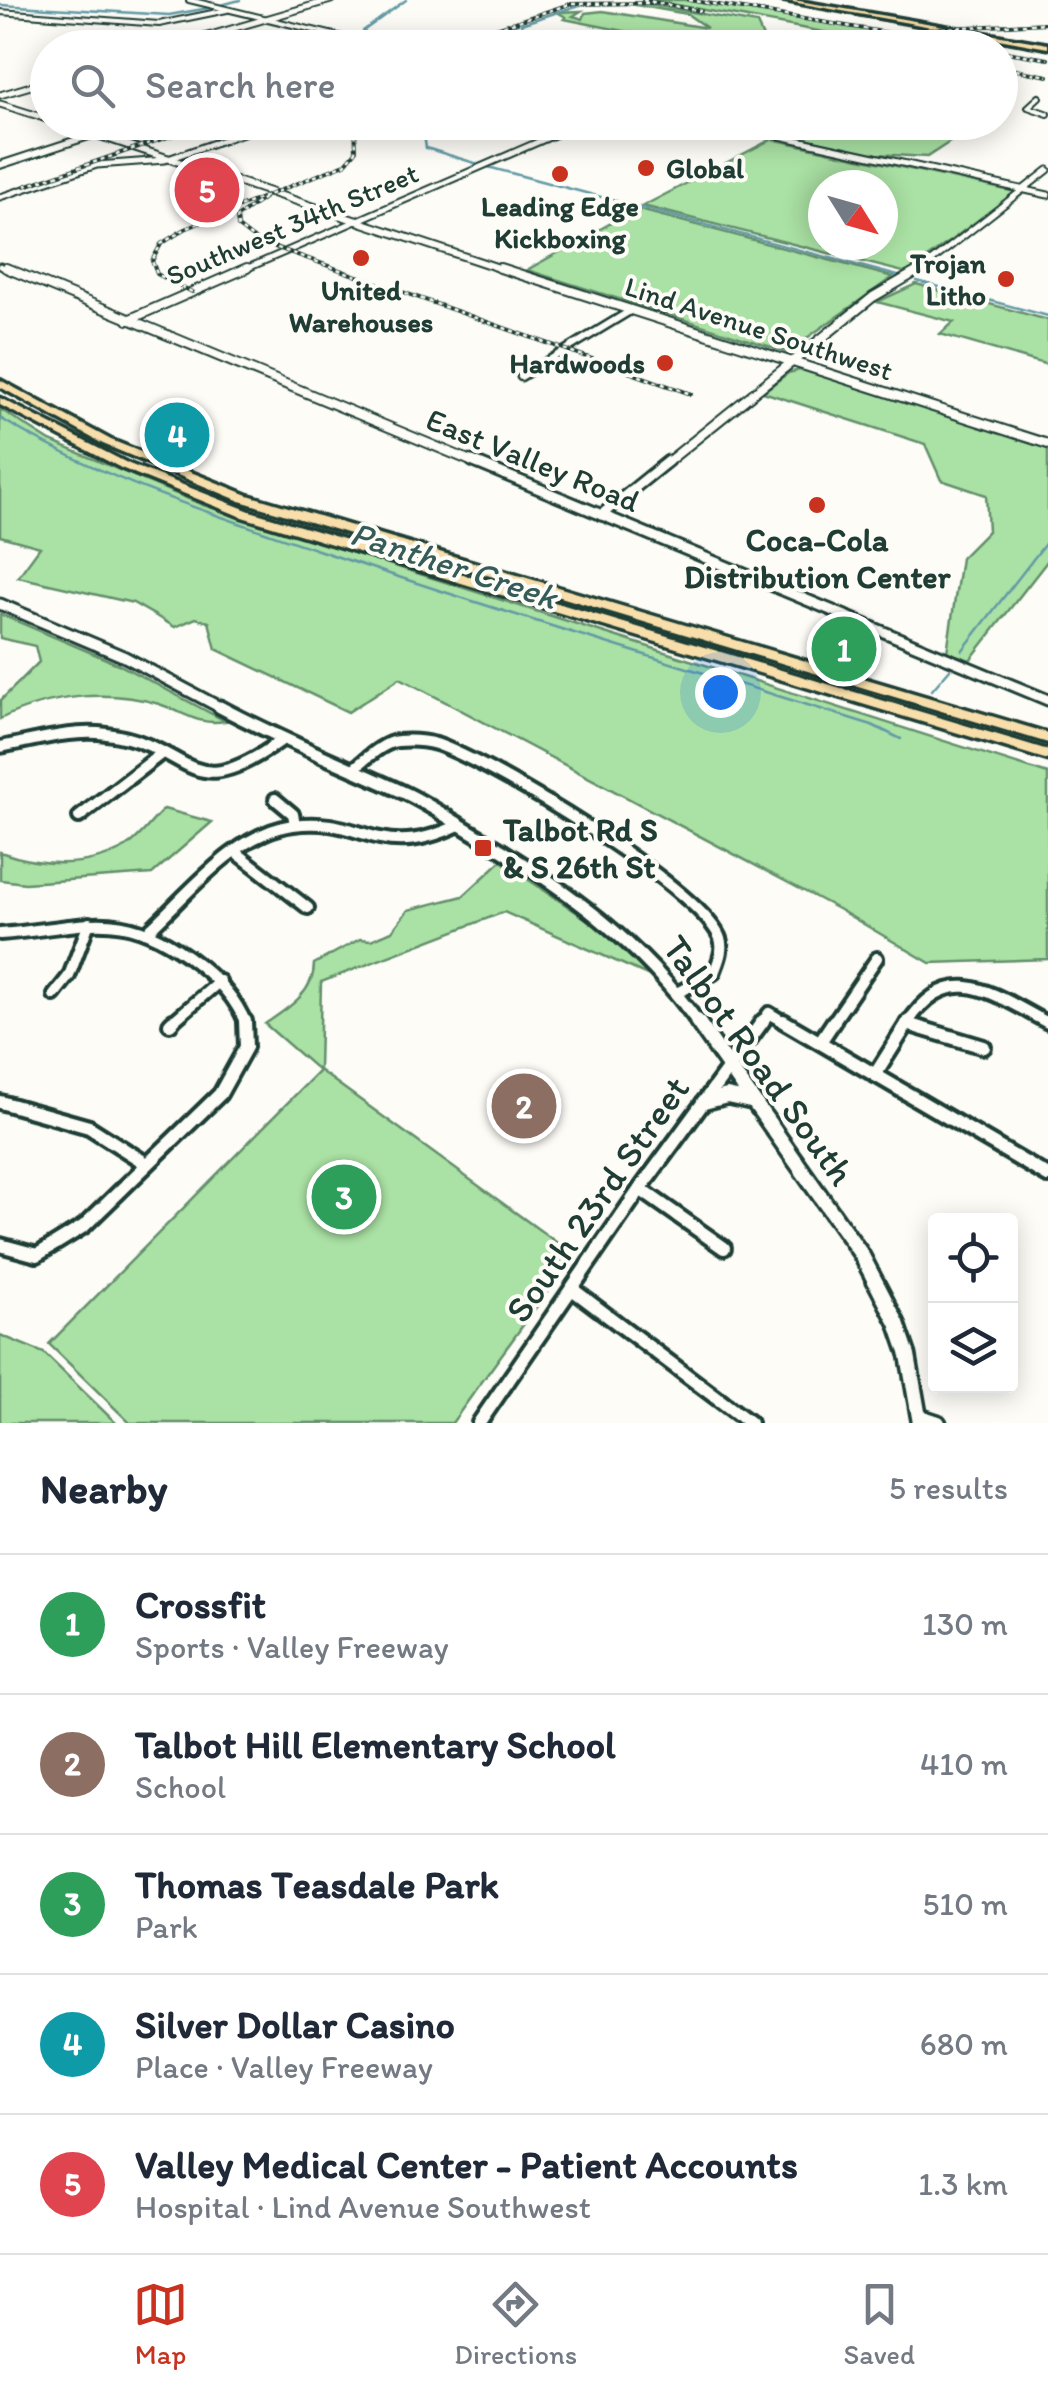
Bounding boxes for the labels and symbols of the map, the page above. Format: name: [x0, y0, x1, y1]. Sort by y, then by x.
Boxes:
place label: Global: [666, 151, 744, 185]
pin: 5: [174, 152, 240, 228]
street label: Southwest 34th Street: [161, 156, 423, 292]
marker: Global: [635, 157, 657, 179]
marker: Leading Edge Kickboxing: [549, 163, 571, 185]
north arrow: [808, 170, 898, 260]
place label: Leading Edge Kickboxing: [481, 189, 639, 255]
place label: Trojan Litho: [909, 246, 986, 312]
marker: United Warehouses: [350, 247, 372, 269]
marker: Trojan Litho: [995, 268, 1017, 290]
street label: Lind Avenue Southwest: [621, 269, 897, 387]
place label: United Warehouses: [289, 273, 433, 339]
place label: Hardwoods: [510, 346, 645, 380]
marker: Hardwoods: [654, 352, 676, 374]
pin: 4: [144, 398, 210, 472]
street label: East Valley Road: [421, 400, 645, 520]
marker: Coca-Cola Distribution Center: [806, 494, 828, 516]
water label: Panther Creek: [346, 512, 564, 619]
place label: Coca-Cola Distribution Center: [684, 521, 952, 596]
pin: 1: [812, 612, 876, 686]
your location: [695, 667, 746, 718]
place label: Talbot Rd S & S 26th St: [502, 811, 658, 886]
marker: Talbot Rd S & S 26th St: [472, 837, 494, 859]
street label: Talbot Road South: [653, 926, 865, 1194]
pin: 2: [492, 1068, 556, 1144]
street label: South 23rd Street: [495, 1068, 699, 1330]
pin: 3: [312, 1160, 376, 1234]

